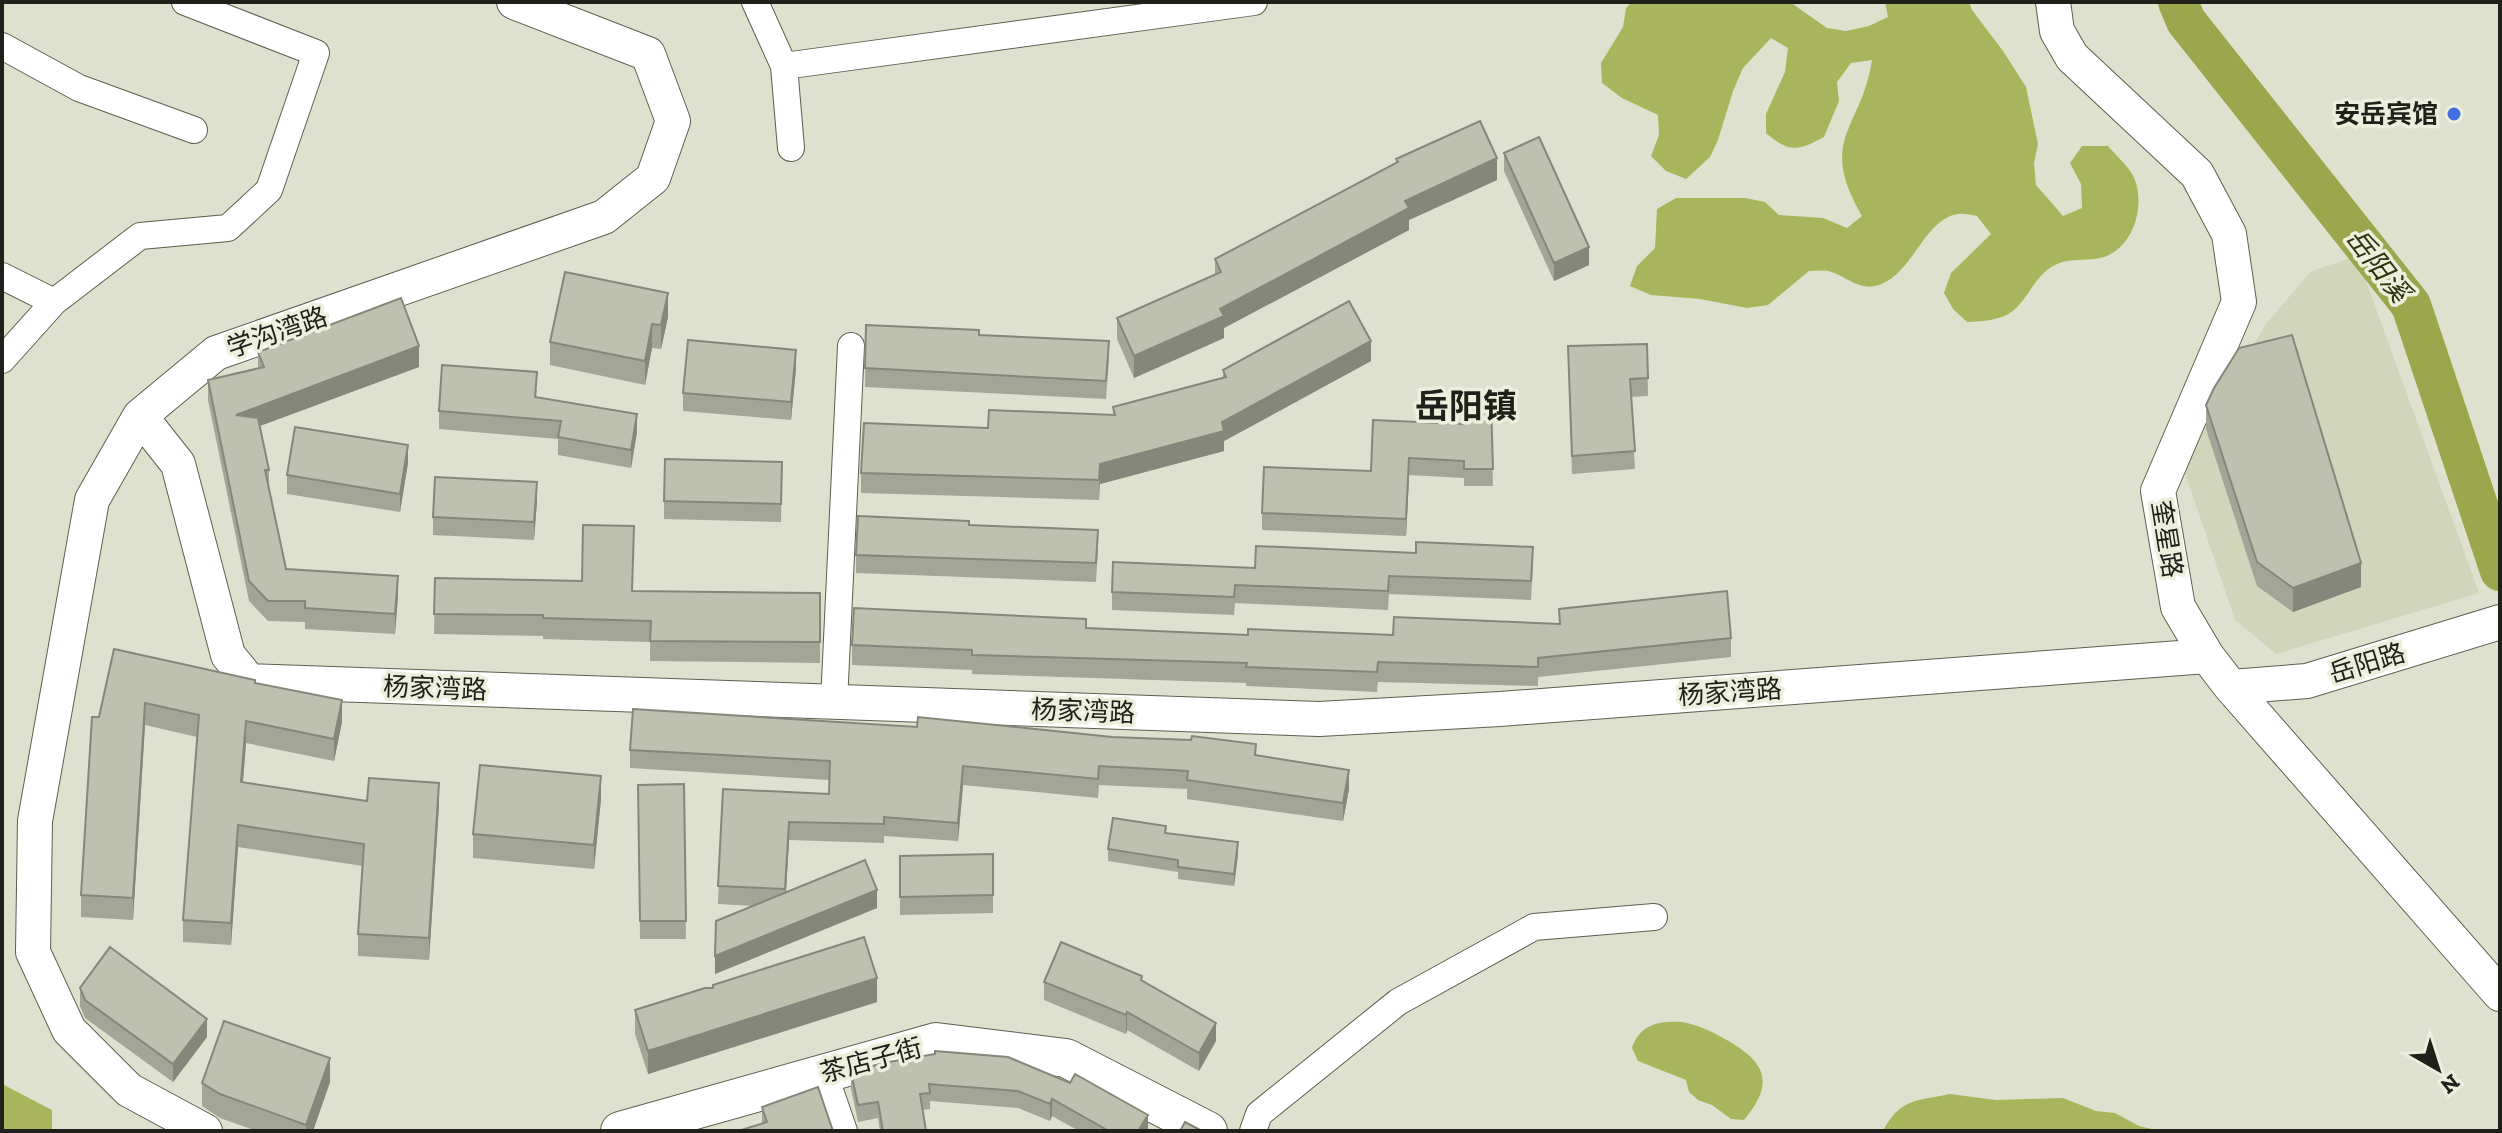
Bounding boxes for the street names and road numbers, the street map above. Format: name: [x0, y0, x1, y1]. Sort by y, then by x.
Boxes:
street label: 学沟湾路: [223, 300, 331, 364]
street label: 奎星路: [2145, 498, 2189, 580]
street label: 岳阳路: [2325, 636, 2409, 690]
street label: 杨家湾路: [382, 670, 488, 706]
street label: 杨家湾路: [1677, 672, 1783, 712]
street label: 杨家湾路: [1030, 693, 1136, 729]
street label: 茶店子街: [817, 1031, 925, 1089]

